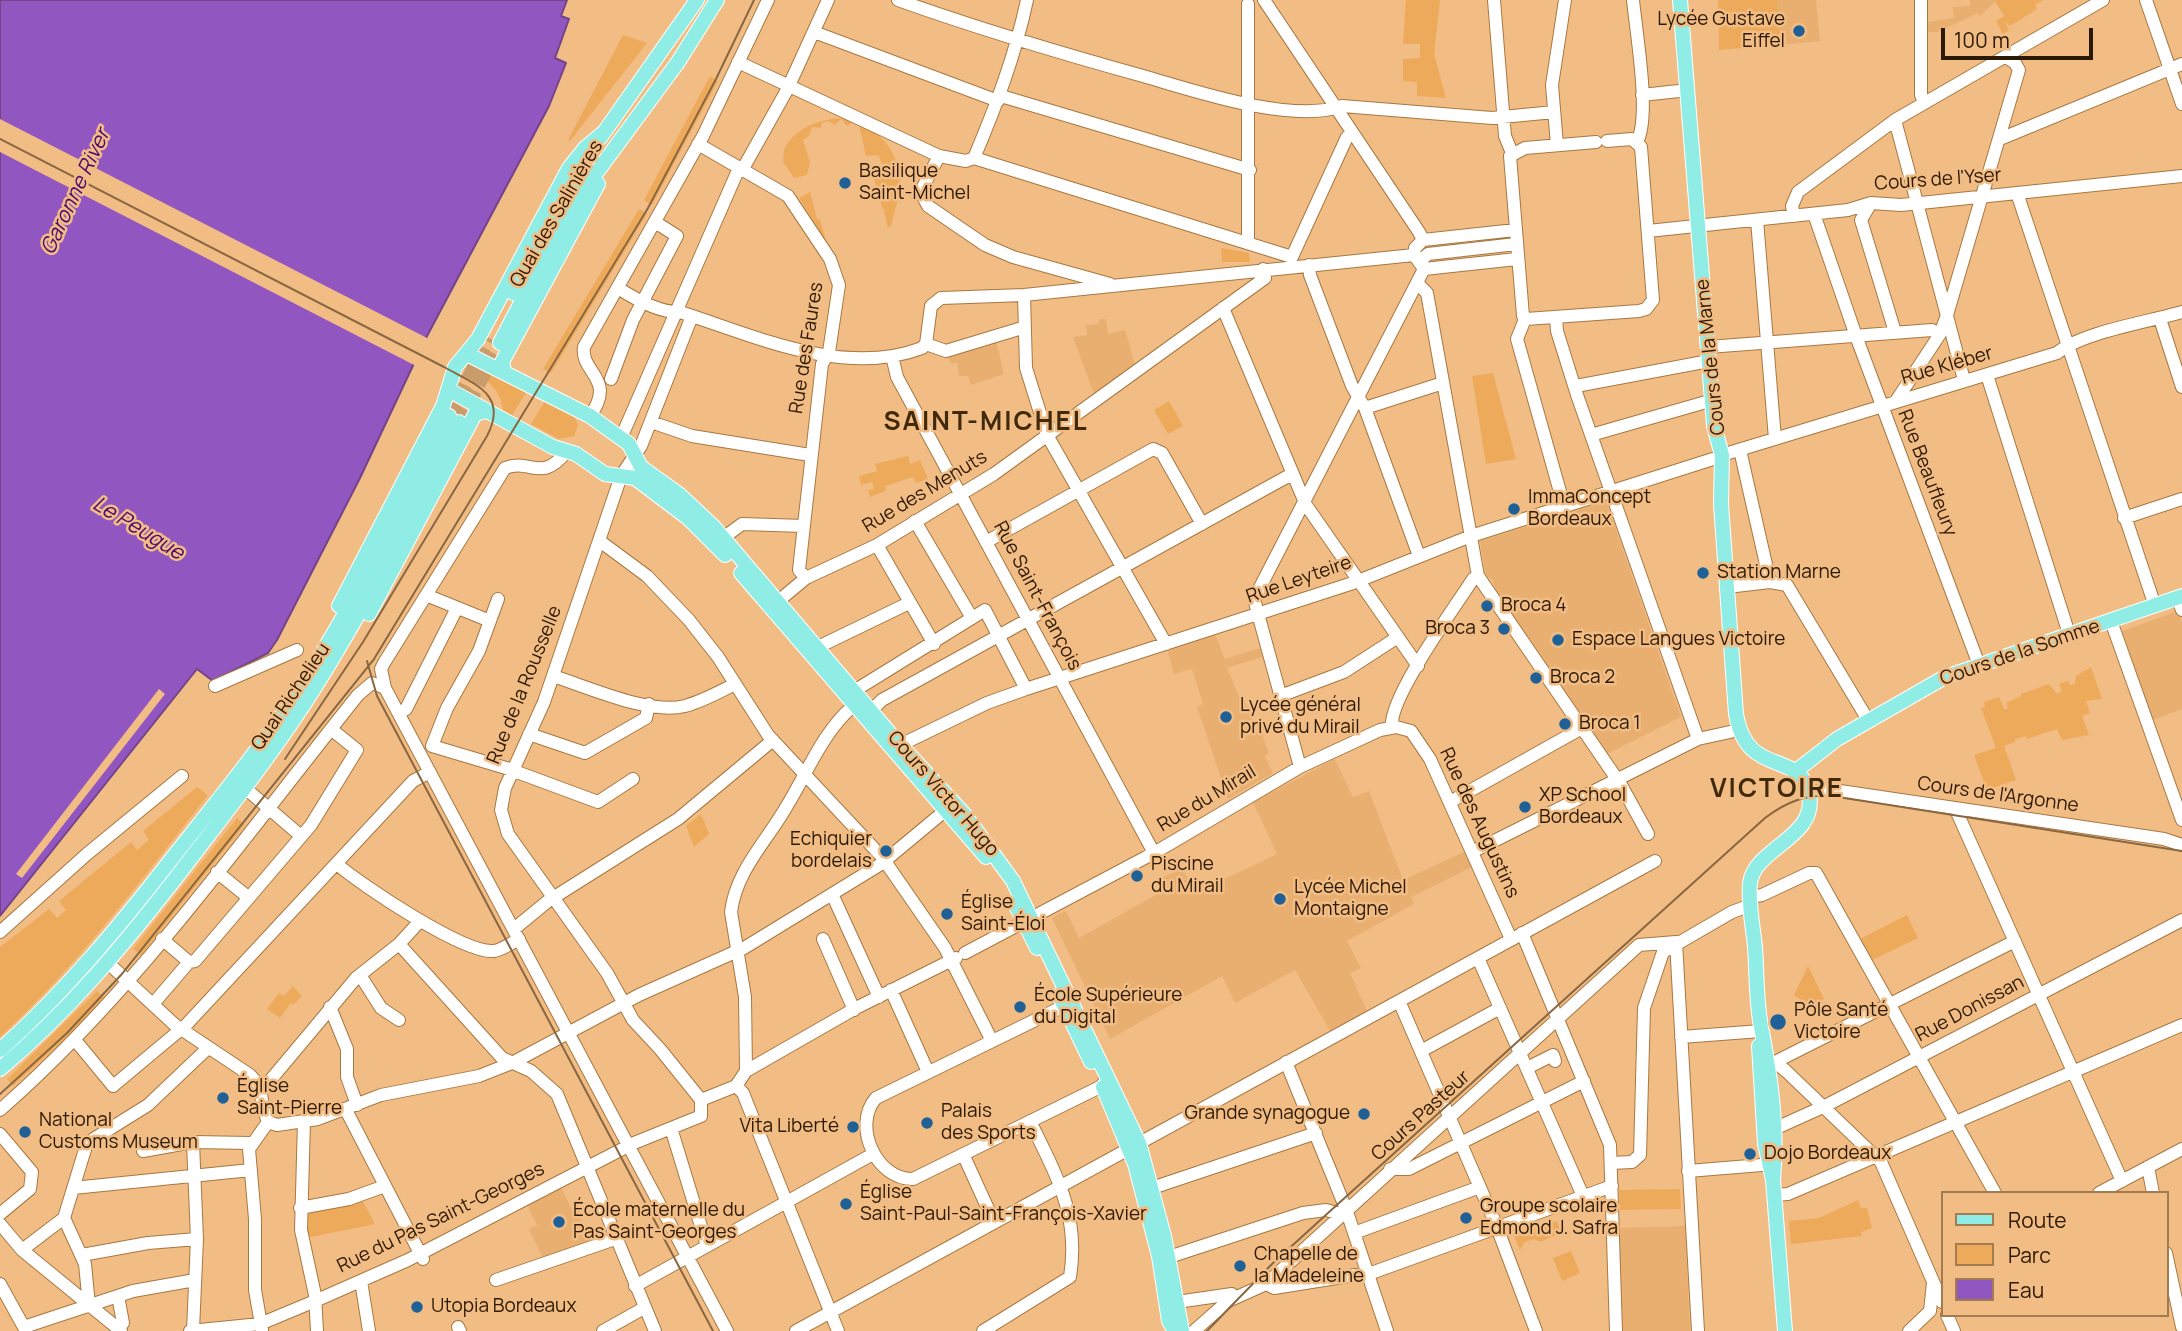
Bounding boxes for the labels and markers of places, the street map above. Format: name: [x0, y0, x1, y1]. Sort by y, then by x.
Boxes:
place label: Lycée Gustave Eiffel: [1657, 9, 1785, 53]
marker: Lycée Gustave Eiffel: [1791, 23, 1807, 39]
place label: Basilique Saint-Michel: [859, 161, 970, 205]
marker: Basilique Saint-Michel: [837, 175, 853, 191]
place label: ImmaConcept Bordeaux: [1528, 487, 1651, 531]
marker: ImmaConcept Bordeaux: [1506, 501, 1522, 517]
place label: Station Marne: [1717, 562, 1841, 584]
marker: Station Marne: [1695, 565, 1711, 581]
place label: Broca 4: [1501, 595, 1567, 617]
marker: Broca 4: [1479, 598, 1495, 614]
place label: Broca 3: [1425, 618, 1490, 640]
marker: Broca 3: [1496, 621, 1512, 637]
place label: Espace Langues Victoire: [1572, 629, 1785, 651]
marker: Espace Langues Victoire: [1550, 632, 1566, 648]
place label: Broca 2: [1550, 667, 1615, 689]
marker: Broca 2: [1528, 670, 1544, 686]
place label: Lycée général privé du Mirail: [1240, 695, 1361, 739]
marker: Lycée général privé du Mirail: [1218, 709, 1234, 725]
place label: Broca 1: [1579, 713, 1641, 735]
marker: Broca 1: [1557, 716, 1573, 732]
place label: XP School Bordeaux: [1539, 785, 1626, 829]
marker: XP School Bordeaux: [1517, 799, 1533, 815]
place label: Echiquier bordelais: [790, 829, 872, 873]
marker: Echiquier bordelais: [878, 843, 894, 859]
place label: Piscine du Mirail: [1151, 854, 1224, 898]
marker: Piscine du Mirail: [1129, 868, 1145, 884]
place label: Lycée Michel Montaigne: [1294, 877, 1407, 921]
marker: Lycée Michel Montaigne: [1272, 891, 1288, 907]
place label: Église Saint-Éloi: [961, 892, 1046, 936]
marker: Église Saint-Éloi: [939, 906, 955, 922]
place label: École Supérieure du Digital: [1034, 985, 1182, 1029]
marker: École Supérieure du Digital: [1012, 999, 1028, 1015]
place label: Pôle Santé Victoire: [1794, 1000, 1888, 1044]
marker: Pôle Santé Victoire: [1768, 1012, 1788, 1032]
place label: Église Saint-Pierre: [237, 1076, 342, 1120]
marker: Église Saint-Pierre: [215, 1090, 231, 1106]
place label: Palais des Sports: [941, 1101, 1036, 1145]
place label: Grande synagogue: [1185, 1103, 1350, 1125]
marker: Grande synagogue: [1356, 1106, 1372, 1122]
place label: National Customs Museum: [39, 1110, 198, 1154]
marker: Palais des Sports: [919, 1115, 935, 1131]
place label: Vita Liberté: [739, 1116, 839, 1138]
marker: Vita Liberté: [845, 1119, 861, 1135]
marker: National Customs Museum: [17, 1124, 33, 1140]
place label: Dojo Bordeaux: [1764, 1143, 1891, 1165]
marker: Dojo Bordeaux: [1742, 1146, 1758, 1162]
place label: Église Saint-Paul-Saint-François-Xavier: [860, 1182, 1147, 1226]
marker: Église Saint-Paul-Saint-François-Xavier: [838, 1196, 854, 1212]
place label: Groupe scolaire Edmond J. Safra: [1480, 1196, 1618, 1240]
place label: École maternelle du Pas Saint-Georges: [573, 1200, 745, 1244]
marker: Groupe scolaire Edmond J. Safra: [1458, 1210, 1474, 1226]
marker: École maternelle du Pas Saint-Georges: [551, 1214, 567, 1230]
place label: Chapelle de la Madeleine: [1254, 1244, 1364, 1288]
marker: Chapelle de la Madeleine: [1232, 1258, 1248, 1274]
place label: Utopia Bordeaux: [431, 1296, 576, 1318]
marker: Utopia Bordeaux: [409, 1299, 425, 1315]

